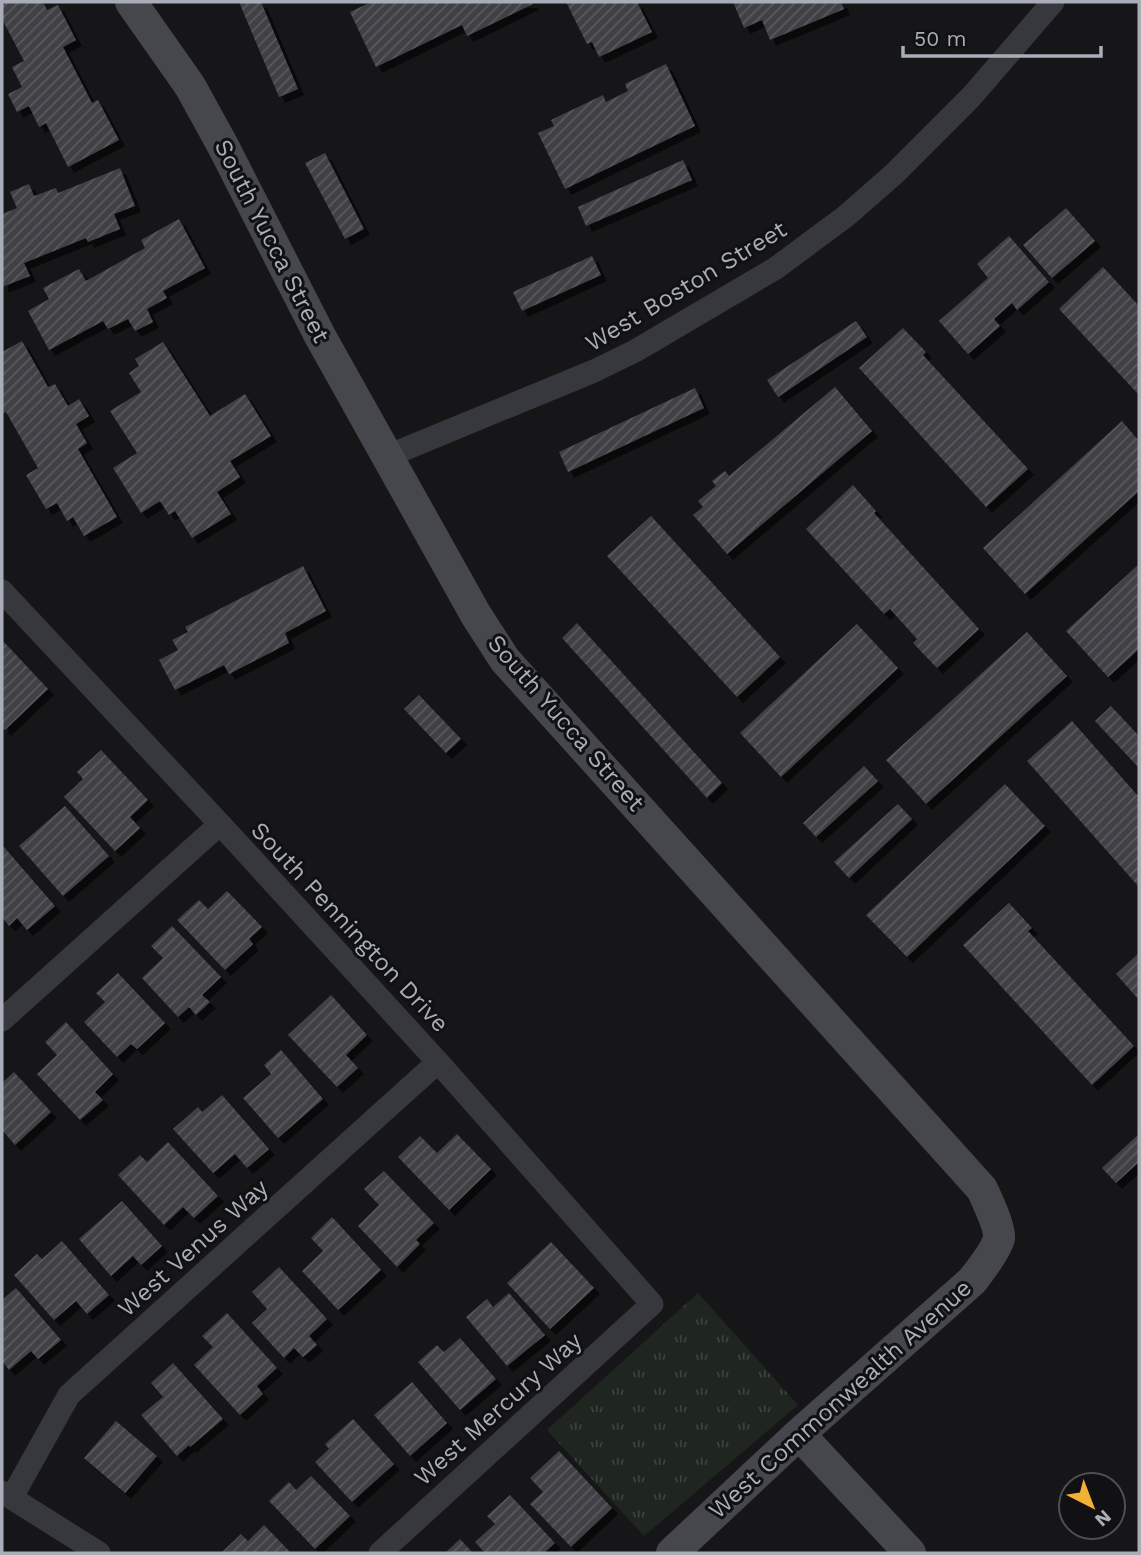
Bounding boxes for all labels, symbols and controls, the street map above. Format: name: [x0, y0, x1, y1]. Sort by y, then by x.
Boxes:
scale bar: [903, 14, 1101, 58]
text: 50 m: [914, 26, 966, 51]
street label: South Yucca Street: [209, 135, 335, 347]
street label: West Boston Street: [580, 215, 792, 357]
street label: South Yucca Street: [482, 629, 650, 817]
street label: South Pennington Drive: [245, 816, 455, 1038]
street label: West Venus Way: [112, 1173, 274, 1323]
street label: West Commonwealth Avenue: [703, 1274, 977, 1524]
street label: West Mercury Way: [409, 1326, 588, 1491]
north arrow: [1057, 1471, 1127, 1541]
text: N: [1090, 1505, 1116, 1532]

